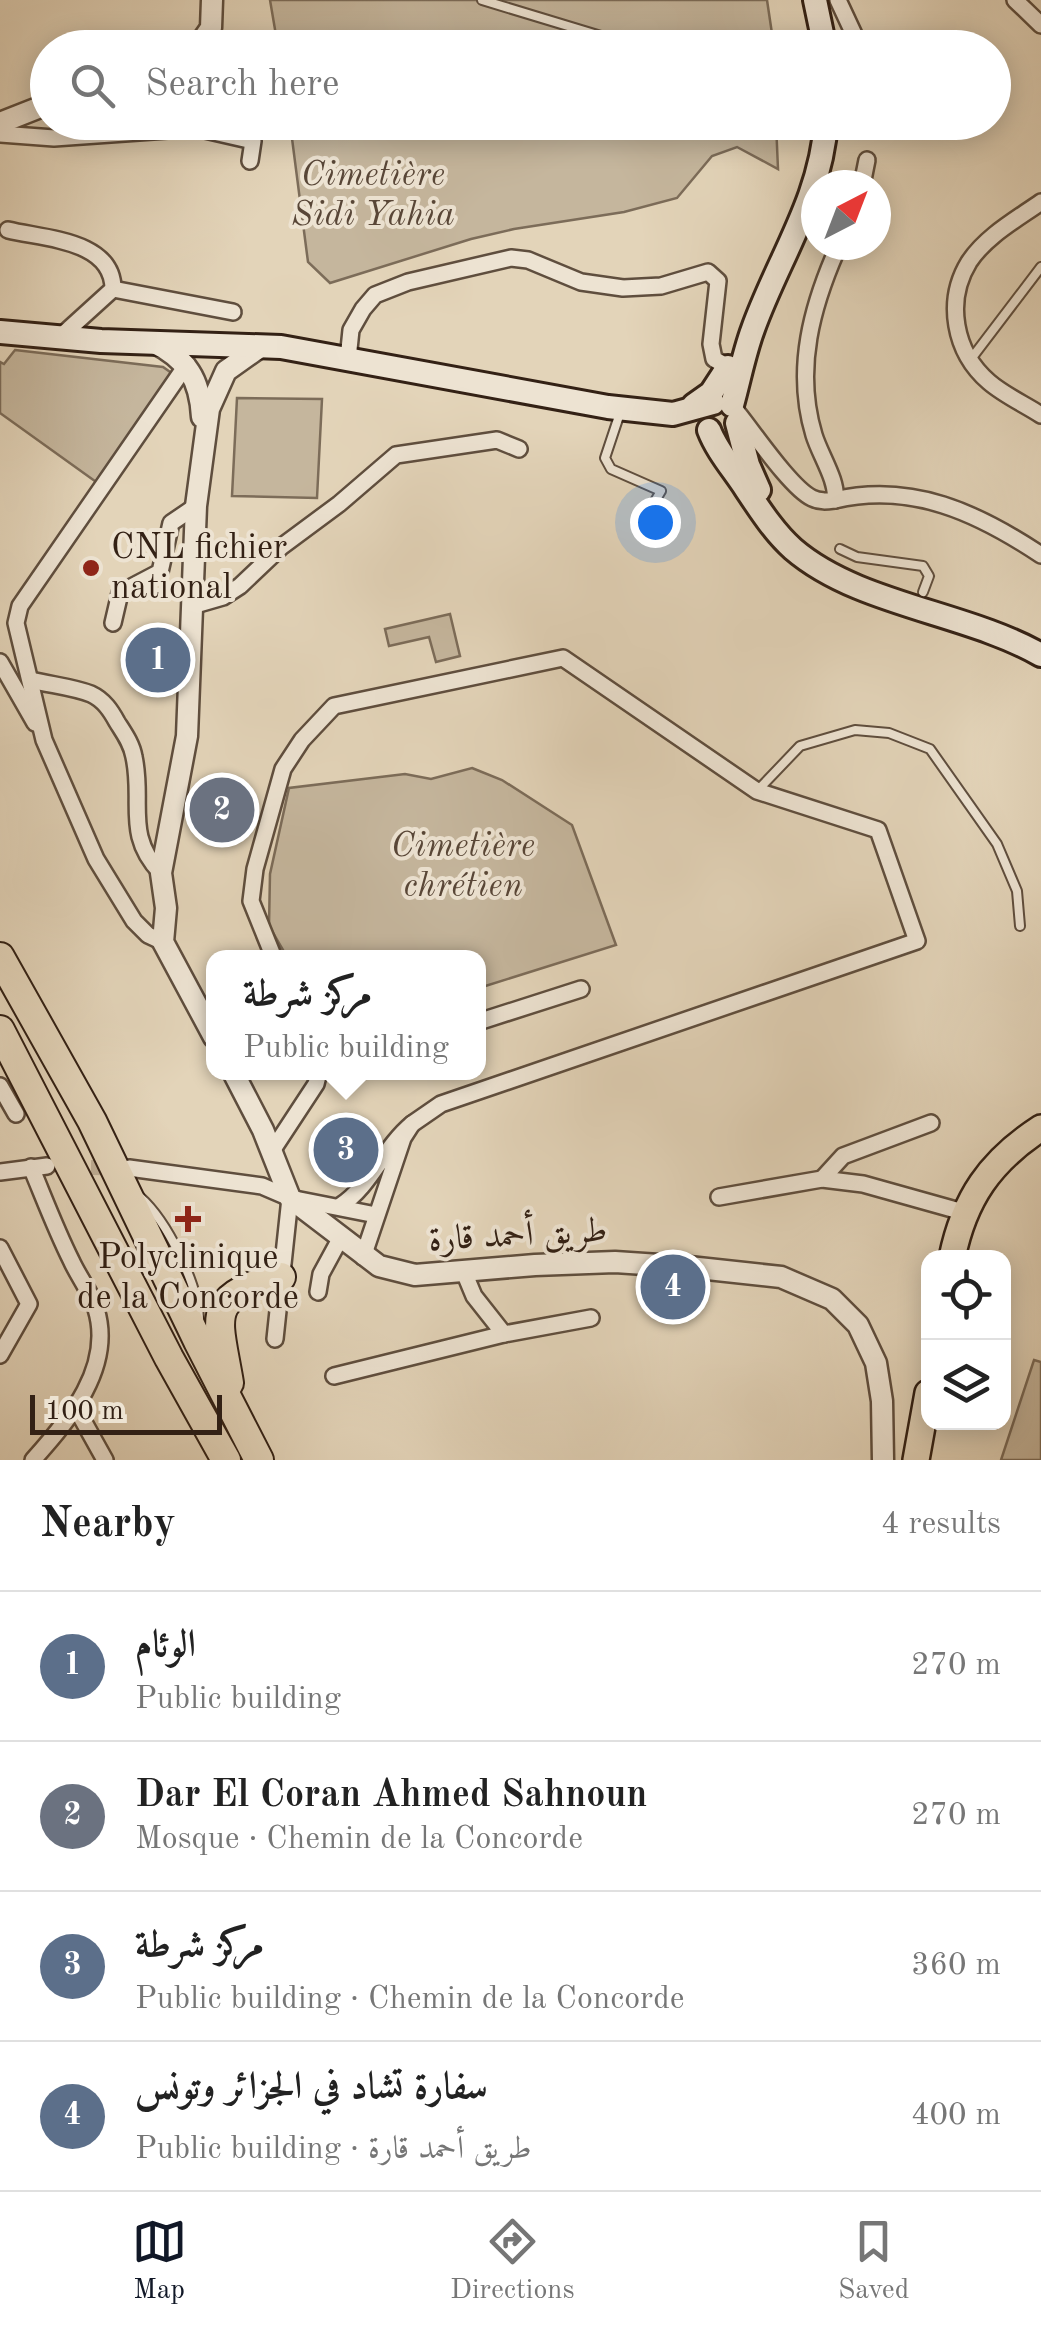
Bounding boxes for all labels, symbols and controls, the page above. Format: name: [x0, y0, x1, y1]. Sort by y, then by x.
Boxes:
search box: [30, 30, 1011, 140]
icon: search: [65, 58, 120, 113]
text: Search here: [145, 66, 340, 104]
park label: Cimetière Sidi Yahia: [291, 158, 455, 233]
north arrow: [801, 170, 891, 260]
your location: [630, 497, 681, 548]
place label: CNL fichier national: [111, 531, 287, 606]
marker: CNL fichier national: [80, 557, 102, 579]
pin: 1: [126, 622, 190, 698]
pin: 2: [190, 772, 254, 848]
park label: Cimetière chrétien: [391, 829, 535, 904]
popup: [206, 950, 486, 1080]
text: مركز شرطة: [243, 976, 372, 1014]
text: Public building: [243, 1033, 449, 1065]
pin: 3: [314, 1112, 378, 1188]
street label: طريق أحمد قارة: [427, 1205, 608, 1260]
marker: Polyclinique de la Concorde: [175, 1206, 201, 1232]
place label: Polyclinique de la Concorde: [77, 1241, 299, 1316]
pin: 4: [640, 1250, 706, 1324]
map controls: [921, 1250, 1011, 1430]
button: locate: [921, 1250, 1011, 1340]
button: layers: [921, 1340, 1011, 1430]
scale bar: [30, 1390, 222, 1434]
text: 100 m: [45, 1398, 124, 1426]
text: Nearby: [40, 1504, 176, 1546]
text: 4 results: [881, 1509, 1001, 1541]
text: الوئام: [135, 1627, 196, 1665]
text: 1: [63, 1650, 82, 1682]
text: 270 m: [911, 1650, 1001, 1682]
text: Public building: [135, 1684, 341, 1716]
text: Dar El Coran Ahmed Sahnoun: [135, 1777, 647, 1815]
text: 2: [63, 1800, 82, 1832]
text: 270 m: [911, 1800, 1001, 1832]
text: Mosque · Chemin de la Concorde: [135, 1824, 583, 1856]
text: مركز شرطة: [135, 1927, 264, 1965]
text: 3: [63, 1950, 82, 1982]
text: 360 m: [911, 1950, 1001, 1982]
text: Public building · Chemin de la Concorde: [135, 1984, 685, 2016]
text: سفارة تشاد في الجزائر وتونس: [135, 2069, 488, 2107]
text: 4: [63, 2100, 82, 2132]
text: 400 m: [911, 2100, 1001, 2132]
text: Public building · طريق أحمد قارة: [135, 2134, 532, 2166]
tab: Map: [132, 2214, 187, 2309]
tab: Directions: [450, 2214, 575, 2309]
tab: Saved: [838, 2214, 909, 2309]

